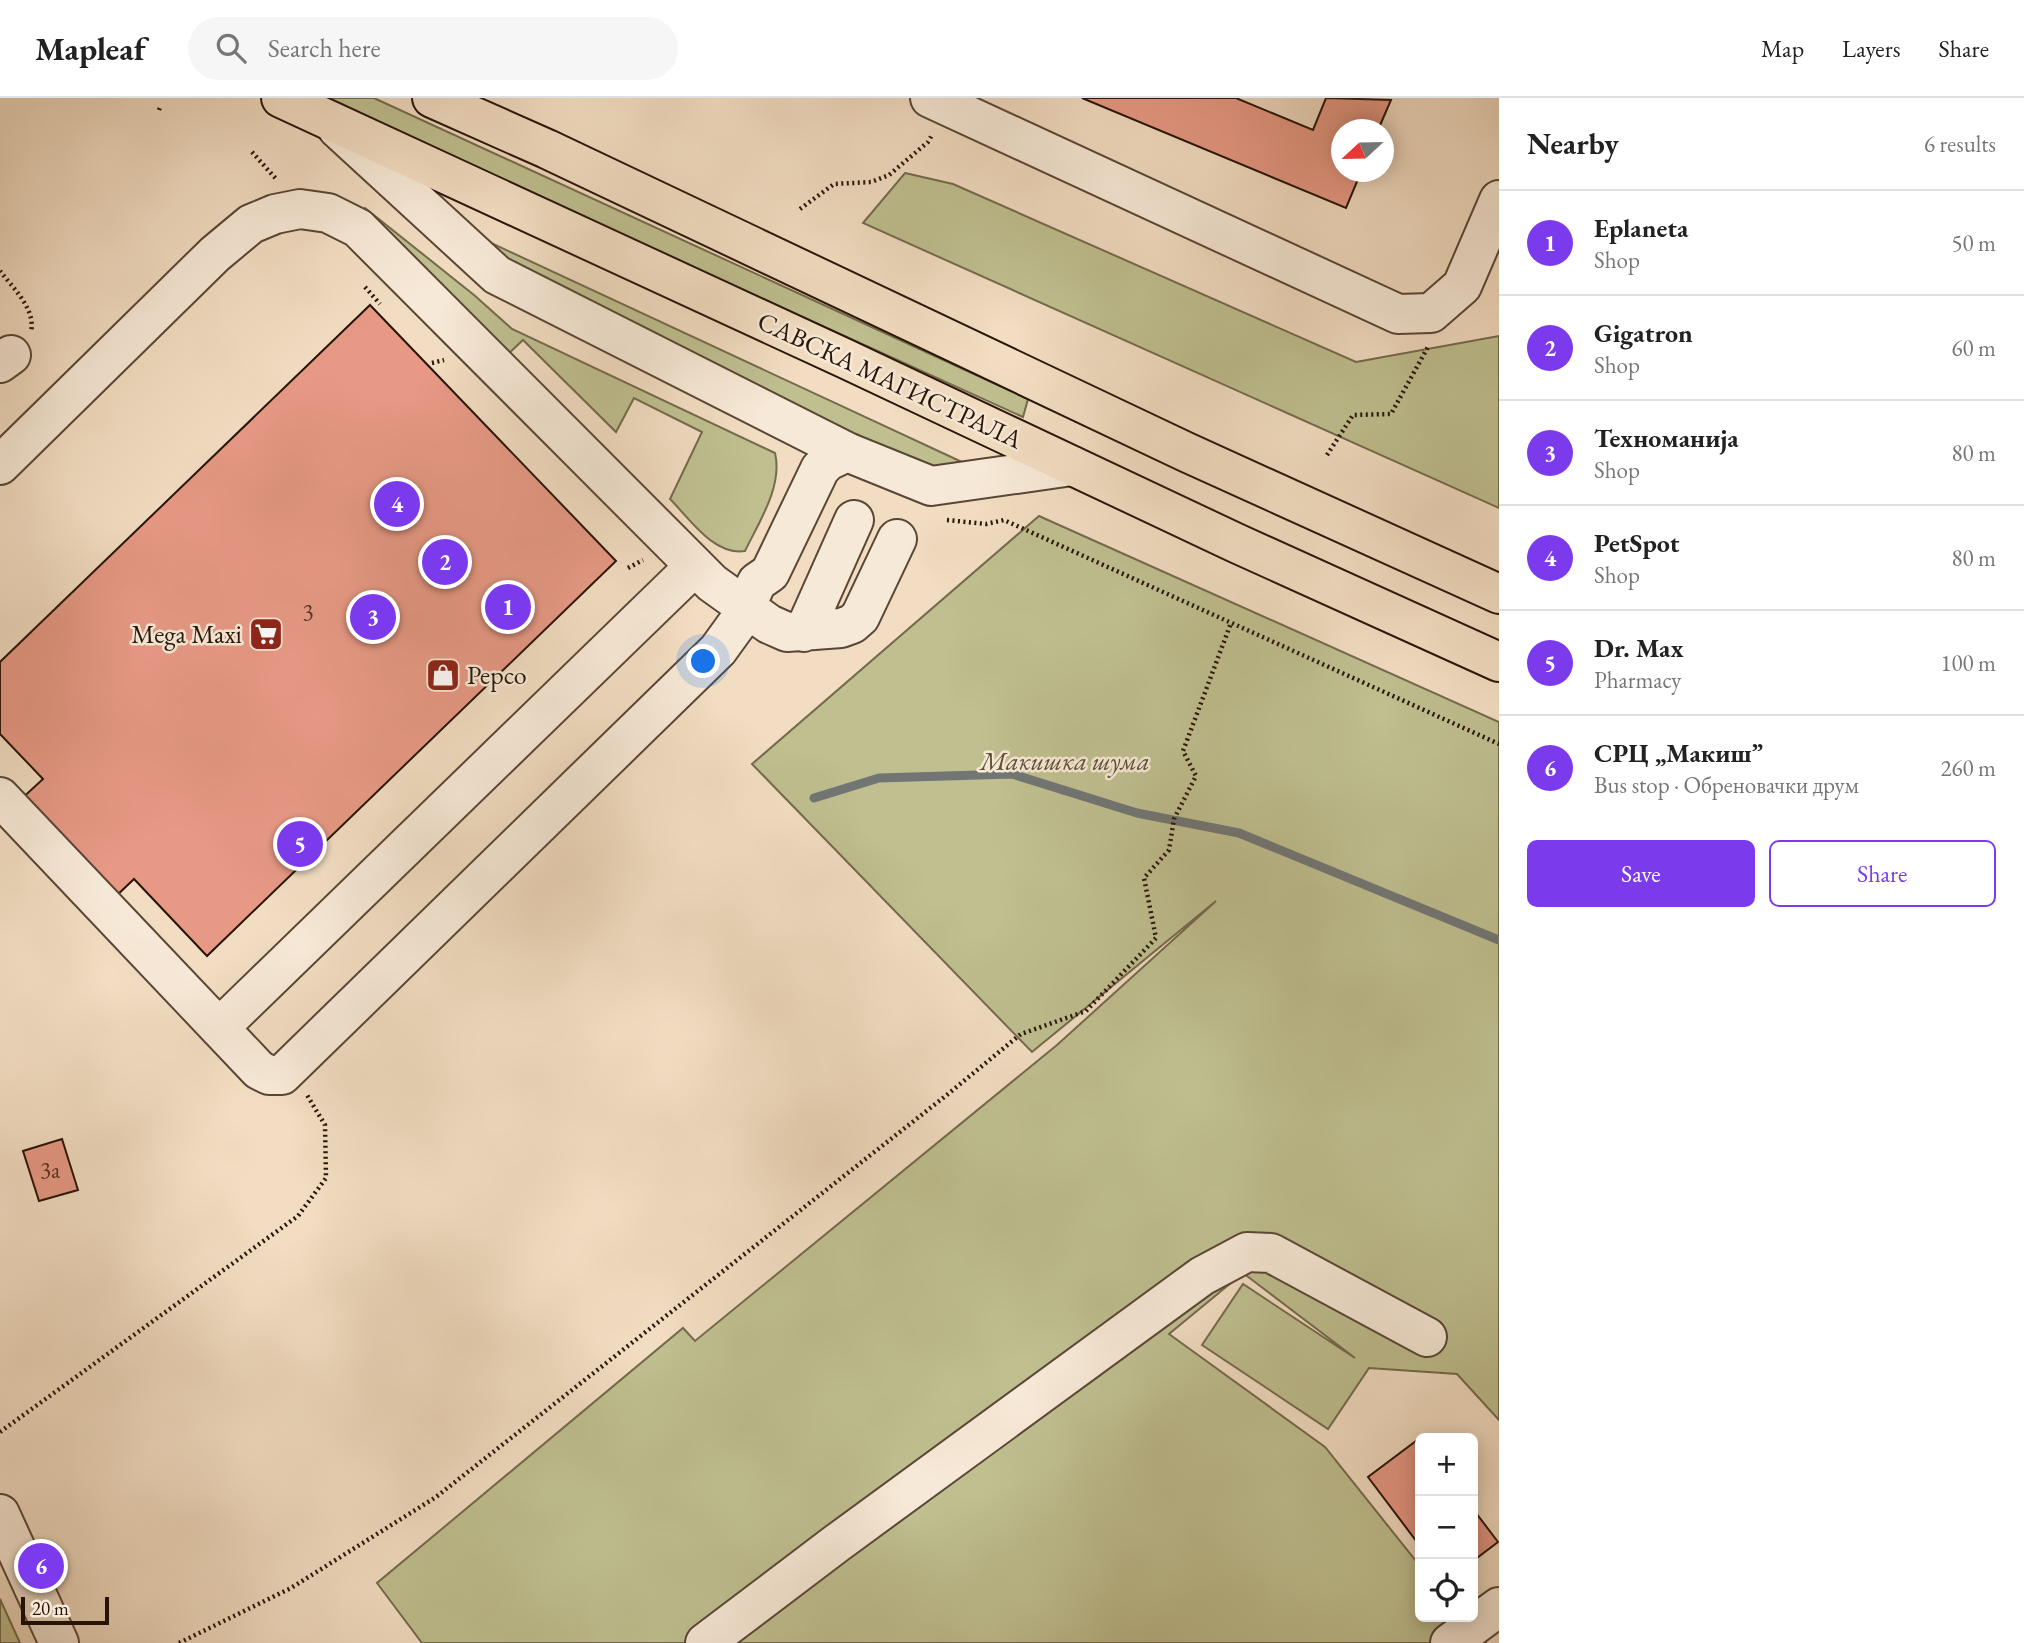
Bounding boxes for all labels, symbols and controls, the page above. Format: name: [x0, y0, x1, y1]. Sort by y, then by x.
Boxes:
search box: [188, 17, 678, 80]
text: Mapleaf: [35, 27, 146, 70]
icon: search: [212, 29, 250, 67]
text: Search here: [268, 31, 381, 65]
text: Map: [1761, 33, 1804, 64]
text: Layers: [1842, 33, 1901, 64]
text: Share: [1939, 33, 1989, 64]
north arrow: [1331, 119, 1394, 182]
text: Nearby: [1527, 124, 1619, 163]
text: 6 results: [1924, 129, 1996, 159]
text: Eplaneta: [1594, 211, 1688, 245]
text: 1: [1544, 228, 1556, 258]
text: 50 m: [1951, 228, 1996, 258]
text: Shop: [1594, 245, 1640, 275]
street label: САВСКА МАГИСТРАЛА: [752, 304, 1029, 457]
text: Gigatron: [1594, 316, 1693, 350]
text: 2: [1544, 333, 1556, 363]
text: 60 m: [1951, 333, 1996, 363]
text: Shop: [1594, 350, 1640, 380]
text: Техноманија: [1594, 421, 1739, 455]
text: 3: [1544, 438, 1556, 468]
text: 80 m: [1951, 438, 1996, 468]
text: Shop: [1594, 455, 1640, 485]
pin: 4: [374, 478, 420, 530]
text: PetSpot: [1594, 526, 1679, 560]
pin: 2: [422, 536, 468, 588]
text: 4: [1544, 543, 1556, 573]
text: 80 m: [1951, 543, 1996, 573]
text: Shop: [1594, 560, 1640, 590]
pin: 1: [485, 581, 531, 633]
pin: 3: [350, 591, 396, 643]
house number: 3: [302, 597, 314, 627]
supermarket icon: Mega Maxi: [247, 615, 285, 653]
place label: Mega Maxi: [131, 617, 242, 651]
text: Dr. Max: [1594, 631, 1684, 665]
your location: [686, 644, 720, 678]
text: 5: [1544, 648, 1556, 678]
text: 100 m: [1940, 648, 1996, 678]
shop icon: Pepco: [424, 656, 462, 694]
place label: Pepco: [467, 658, 527, 692]
text: Pharmacy: [1594, 665, 1681, 695]
text: СРЦ „Макиш”: [1594, 736, 1763, 770]
park label: Макишка шума: [978, 744, 1150, 778]
text: 6: [1544, 753, 1556, 783]
text: 260 m: [1940, 753, 1996, 783]
text: Bus stop · Обреновачки друм: [1594, 770, 1859, 800]
pin: 5: [277, 818, 323, 870]
button: Save: [1527, 840, 1755, 907]
button: Share: [1769, 840, 1996, 907]
house number: 3a: [40, 1155, 61, 1185]
map controls: [1415, 1433, 1478, 1622]
button: +: [1415, 1433, 1478, 1496]
button: −: [1415, 1496, 1478, 1559]
pin: 6: [18, 1540, 64, 1592]
button: locate: [1415, 1559, 1478, 1622]
scale bar: [21, 1594, 108, 1626]
text: 20 m: [32, 1596, 69, 1621]

